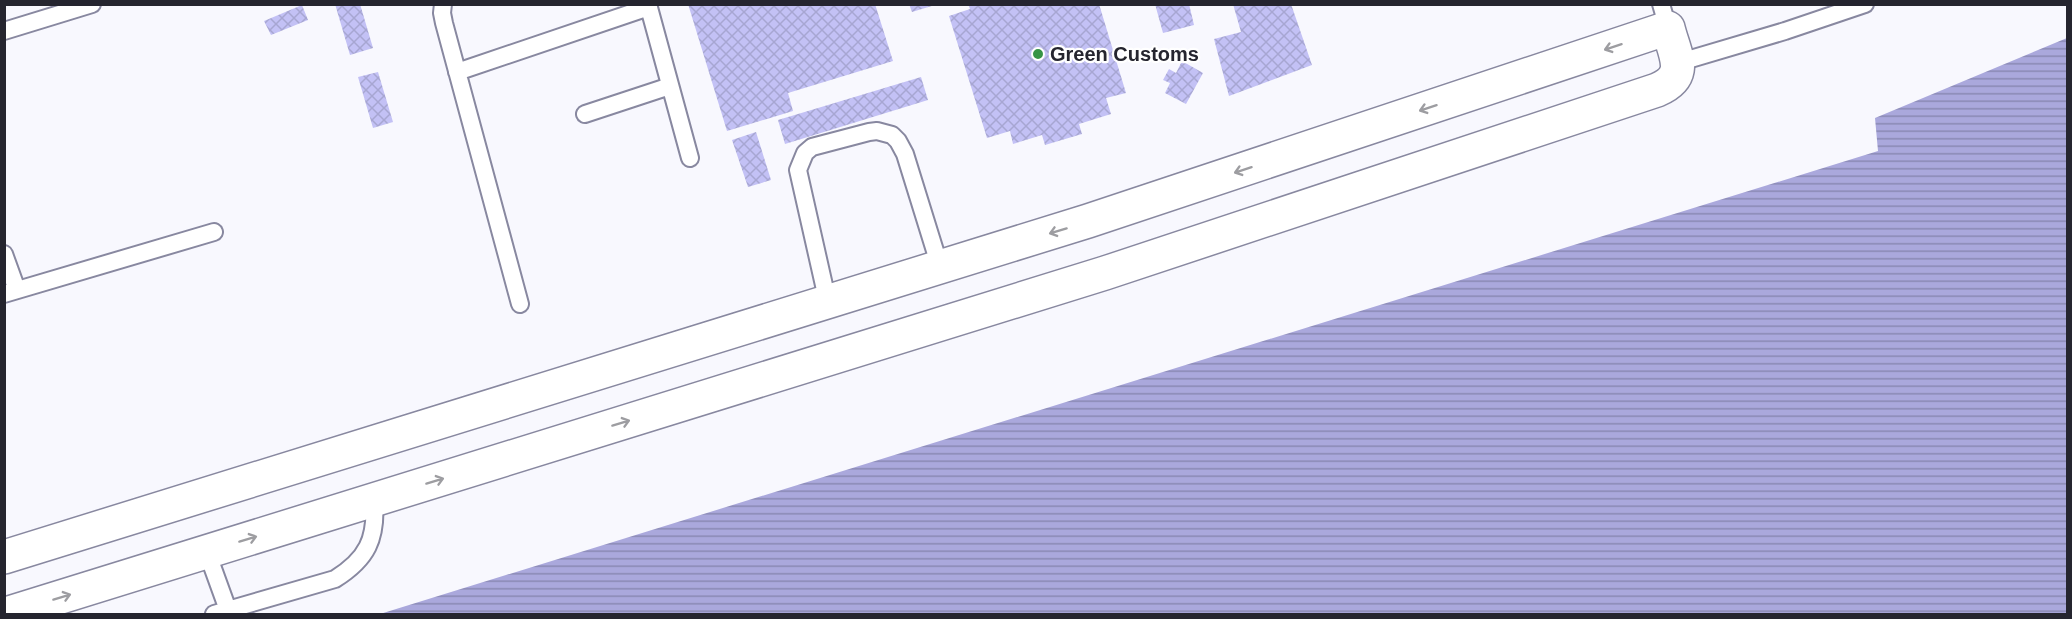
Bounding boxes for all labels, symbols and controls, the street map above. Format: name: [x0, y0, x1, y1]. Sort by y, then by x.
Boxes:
one-way arrow: [1604, 42, 1623, 53]
place label: Green Customs: [1050, 43, 1199, 65]
marker: Green Customs: [1031, 47, 1045, 61]
one-way arrow: [1419, 104, 1438, 115]
one-way arrow: [1234, 165, 1253, 176]
one-way arrow: [1048, 226, 1067, 237]
one-way arrow: [611, 417, 630, 428]
one-way arrow: [425, 475, 444, 486]
one-way arrow: [238, 533, 257, 544]
one-way arrow: [52, 591, 71, 602]

